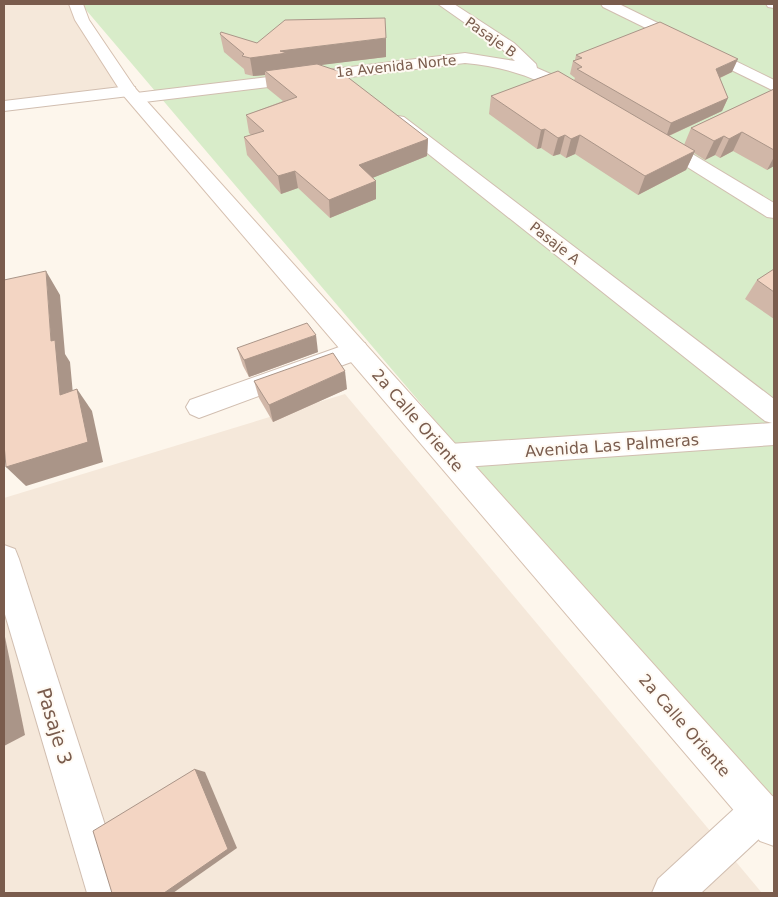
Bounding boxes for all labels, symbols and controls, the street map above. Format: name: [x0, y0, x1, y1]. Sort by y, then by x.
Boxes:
street label: Pasaje B: [462, 14, 520, 60]
street label: 1a Avenida Norte: [335, 52, 457, 80]
street label: Pasaje A: [527, 219, 583, 268]
street label: 2a Calle Oriente: [368, 365, 467, 475]
street label: Avenida Las Palmeras: [524, 430, 700, 461]
street label: 2a Calle Oriente: [635, 670, 734, 780]
street label: Pasaje 3: [33, 685, 77, 767]

